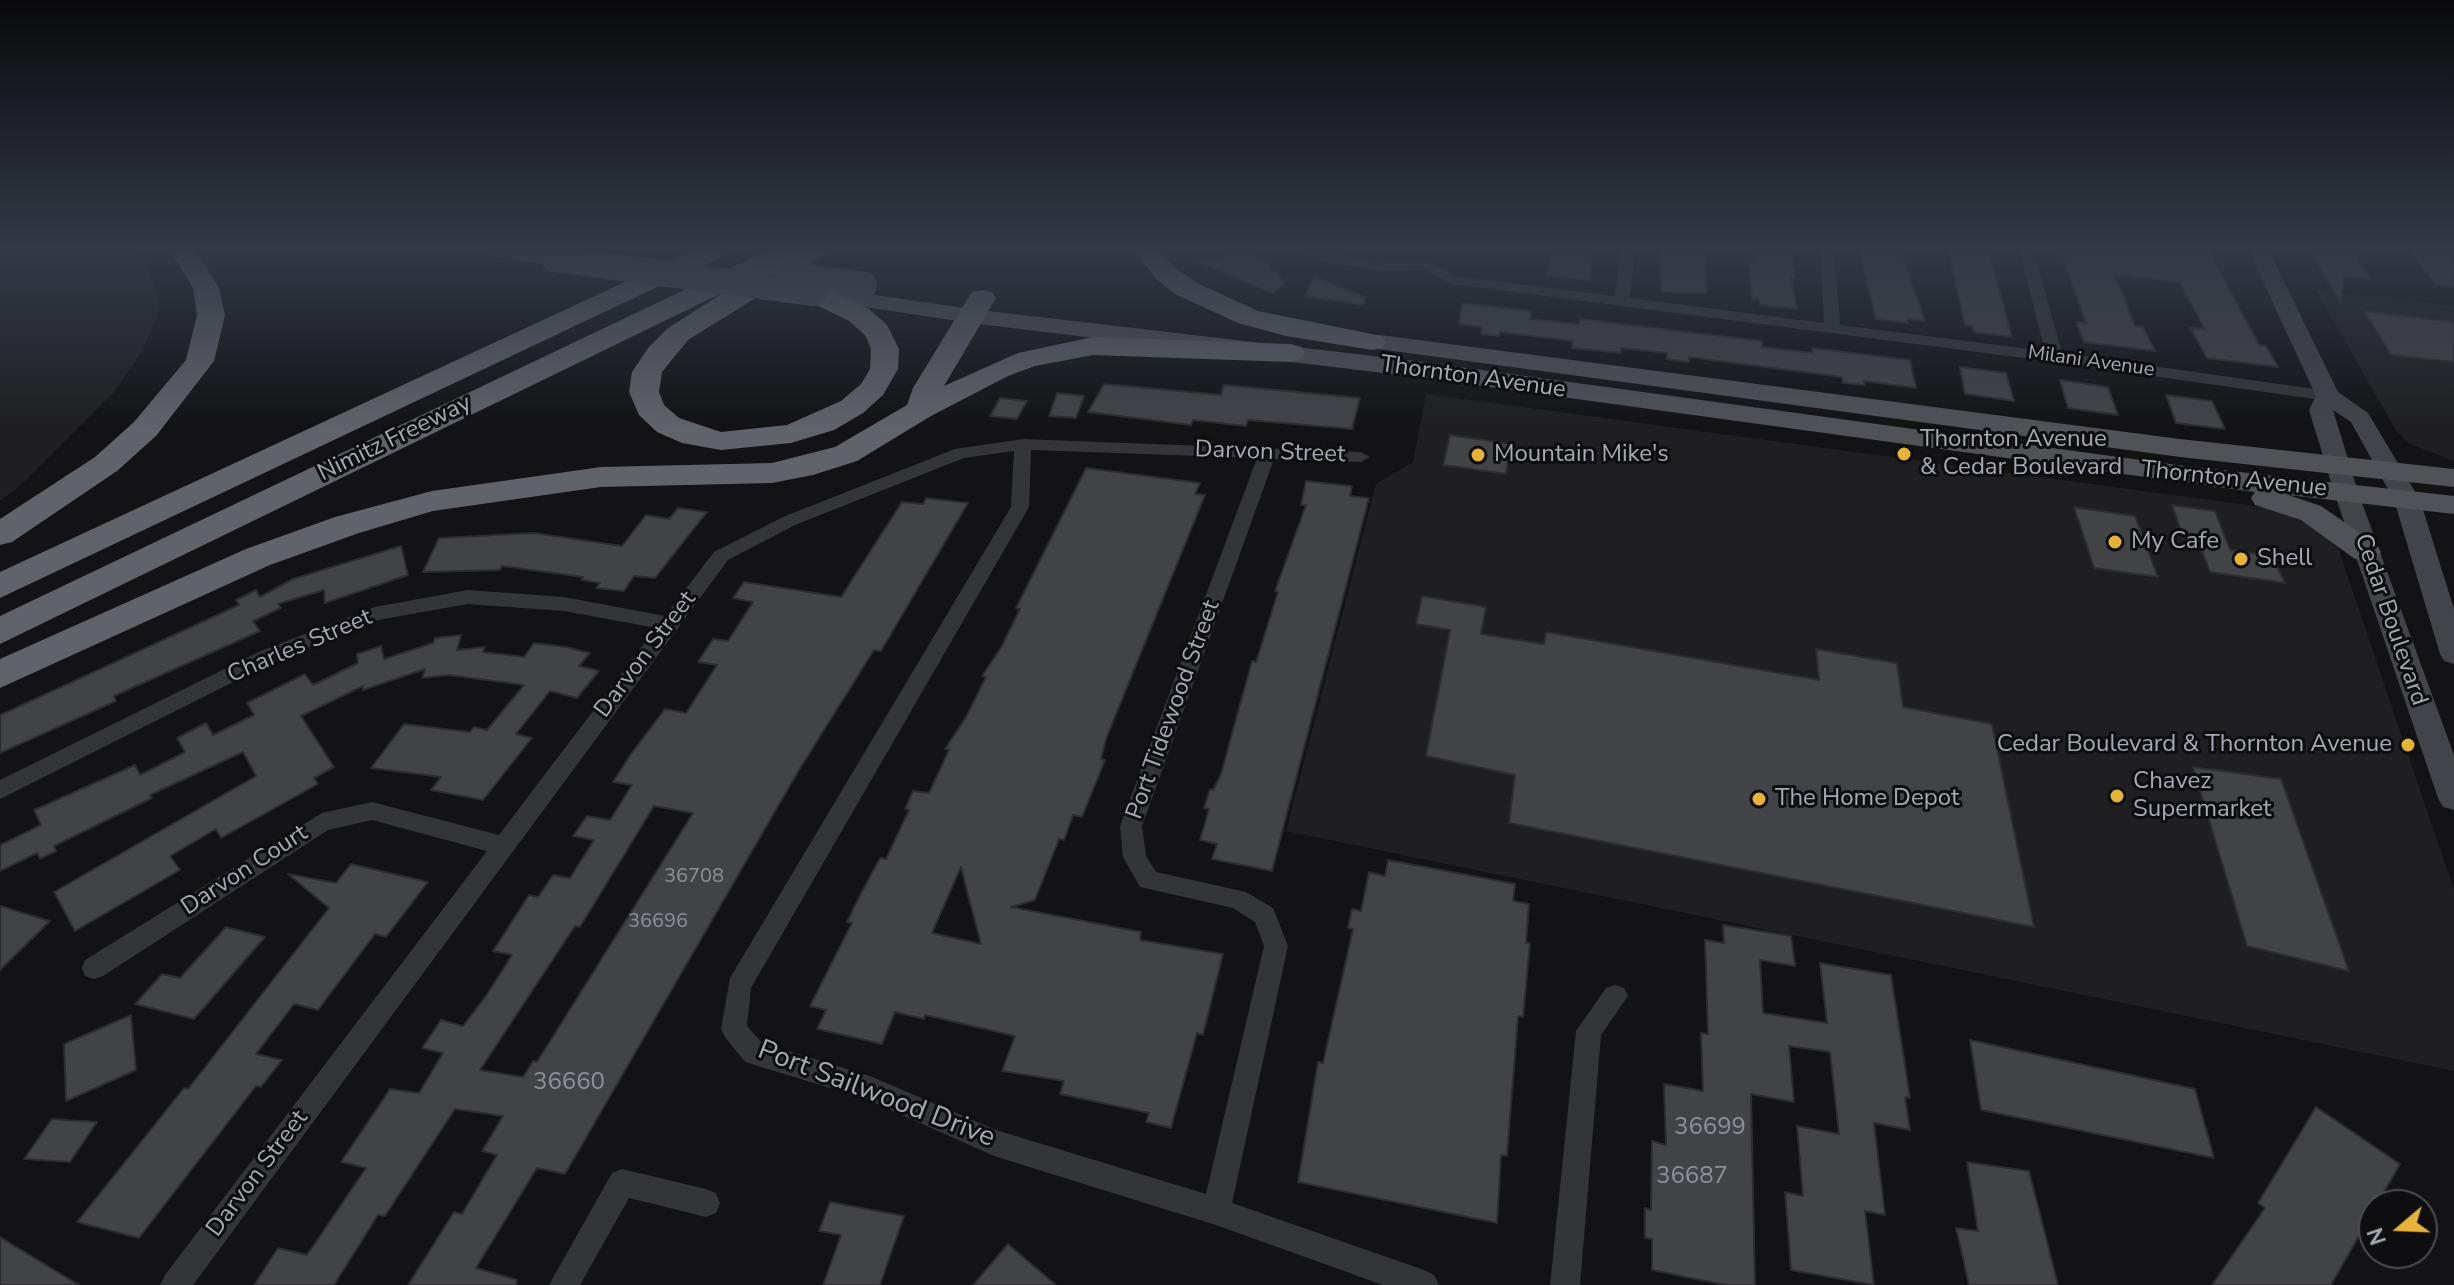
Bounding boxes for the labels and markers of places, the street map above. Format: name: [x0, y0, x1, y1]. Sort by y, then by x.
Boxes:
place label: Thornton Avenue & Cedar Boulevard: [1920, 426, 2122, 482]
place label: Mountain Mike's: [1494, 441, 1669, 469]
marker: Thornton Avenue & Cedar Boulevard: [1895, 445, 1913, 463]
marker: Mountain Mike's: [1469, 446, 1487, 464]
place label: My Cafe: [2131, 528, 2219, 556]
marker: My Cafe: [2106, 533, 2124, 551]
place label: Shell: [2257, 545, 2312, 573]
marker: Shell: [2232, 550, 2250, 568]
place label: Cedar Boulevard & Thornton Avenue: [1997, 731, 2392, 759]
marker: Cedar Boulevard & Thornton Avenue: [2399, 736, 2417, 754]
place label: Chavez Supermarket: [2133, 768, 2271, 824]
place label: The Home Depot: [1775, 785, 1959, 813]
marker: Chavez Supermarket: [2108, 787, 2126, 805]
marker: The Home Depot: [1750, 790, 1768, 808]

